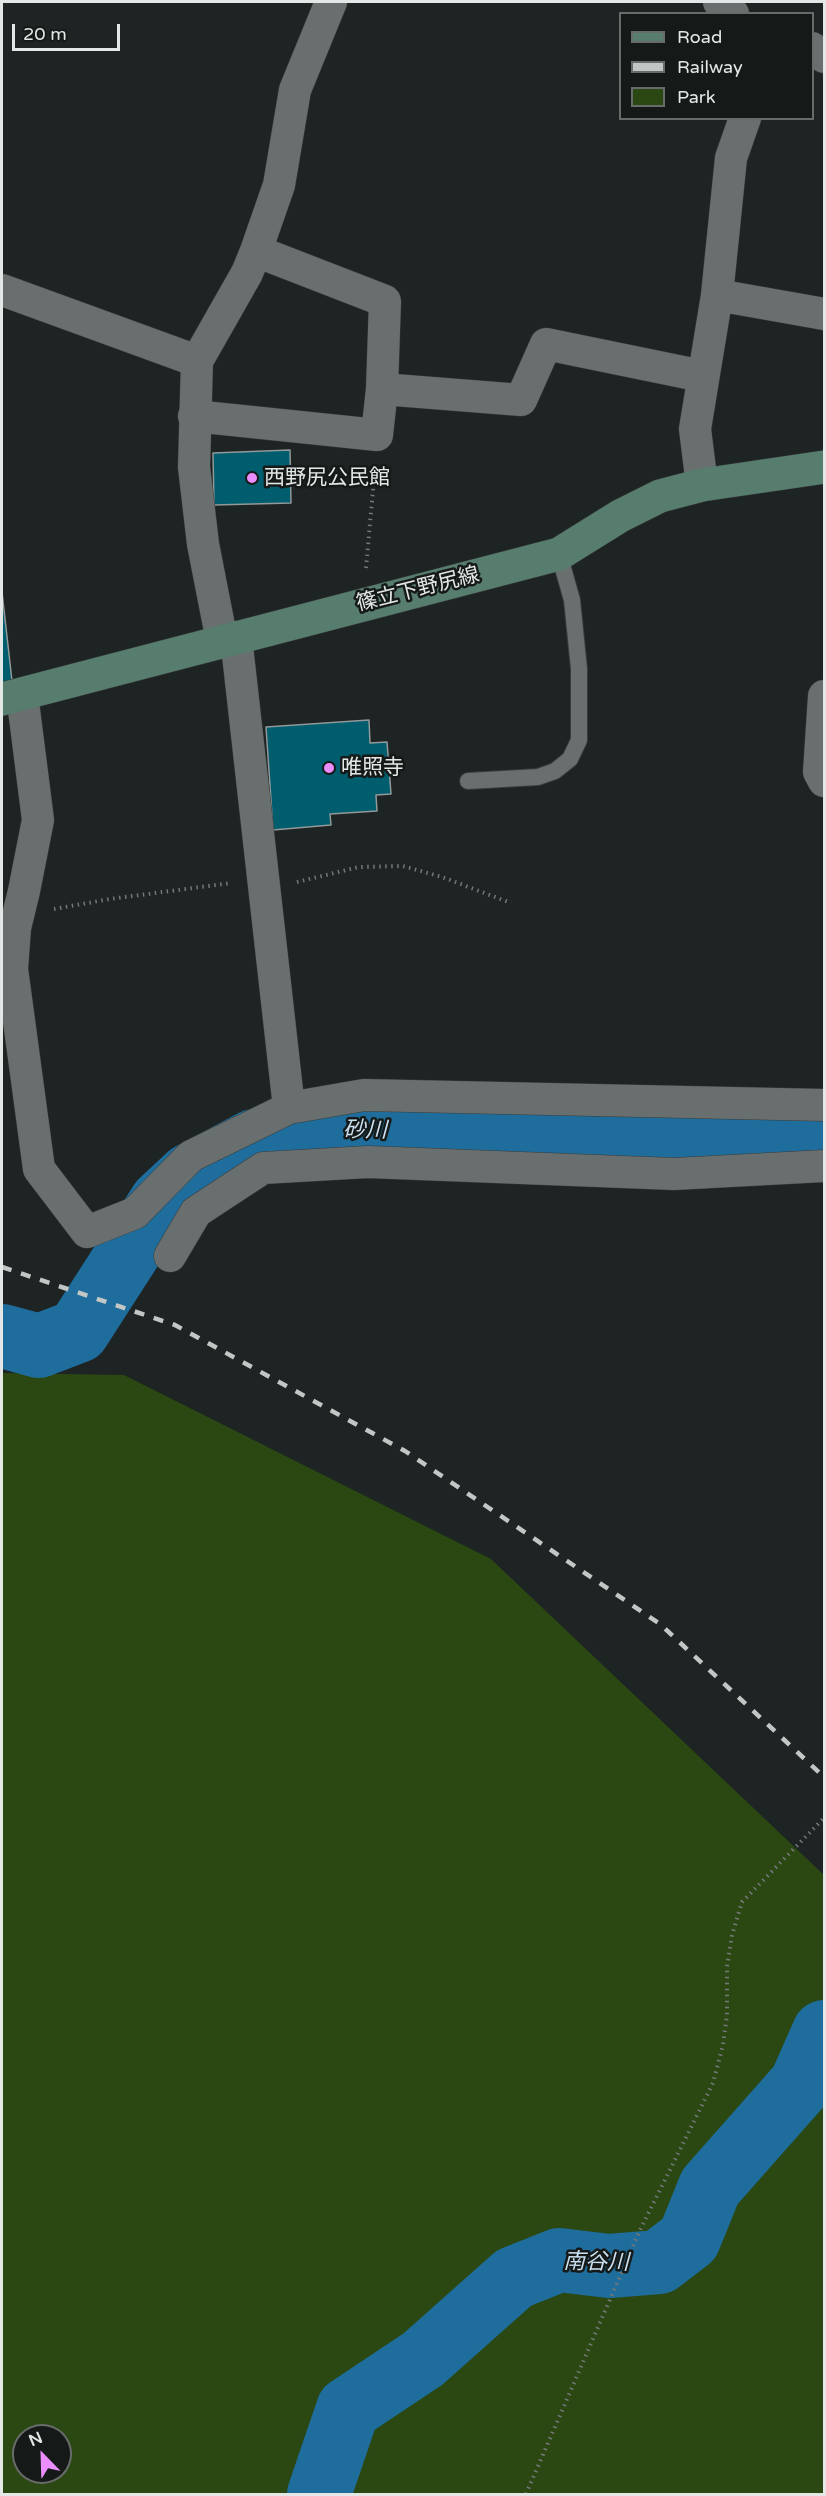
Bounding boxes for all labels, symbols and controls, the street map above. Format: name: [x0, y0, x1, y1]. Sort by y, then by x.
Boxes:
scale bar: [15, 12, 123, 50]
legend: [619, 12, 814, 120]
text: 20 m: [23, 23, 67, 45]
text: Road: [677, 26, 722, 48]
text: Railway: [677, 56, 743, 78]
text: Park: [677, 86, 715, 108]
place label: 西野尻公民館: [264, 465, 390, 491]
marker: 西野尻公民館: [245, 471, 259, 485]
street label: 篠立下野尻線: [354, 563, 482, 617]
place label: 唯照寺: [341, 755, 404, 781]
marker: 唯照寺: [322, 761, 336, 775]
water label: 砂川: [343, 1117, 387, 1145]
water label: 南谷川: [563, 2249, 629, 2277]
north arrow: [12, 2424, 72, 2484]
text: N: [26, 2428, 46, 2451]

